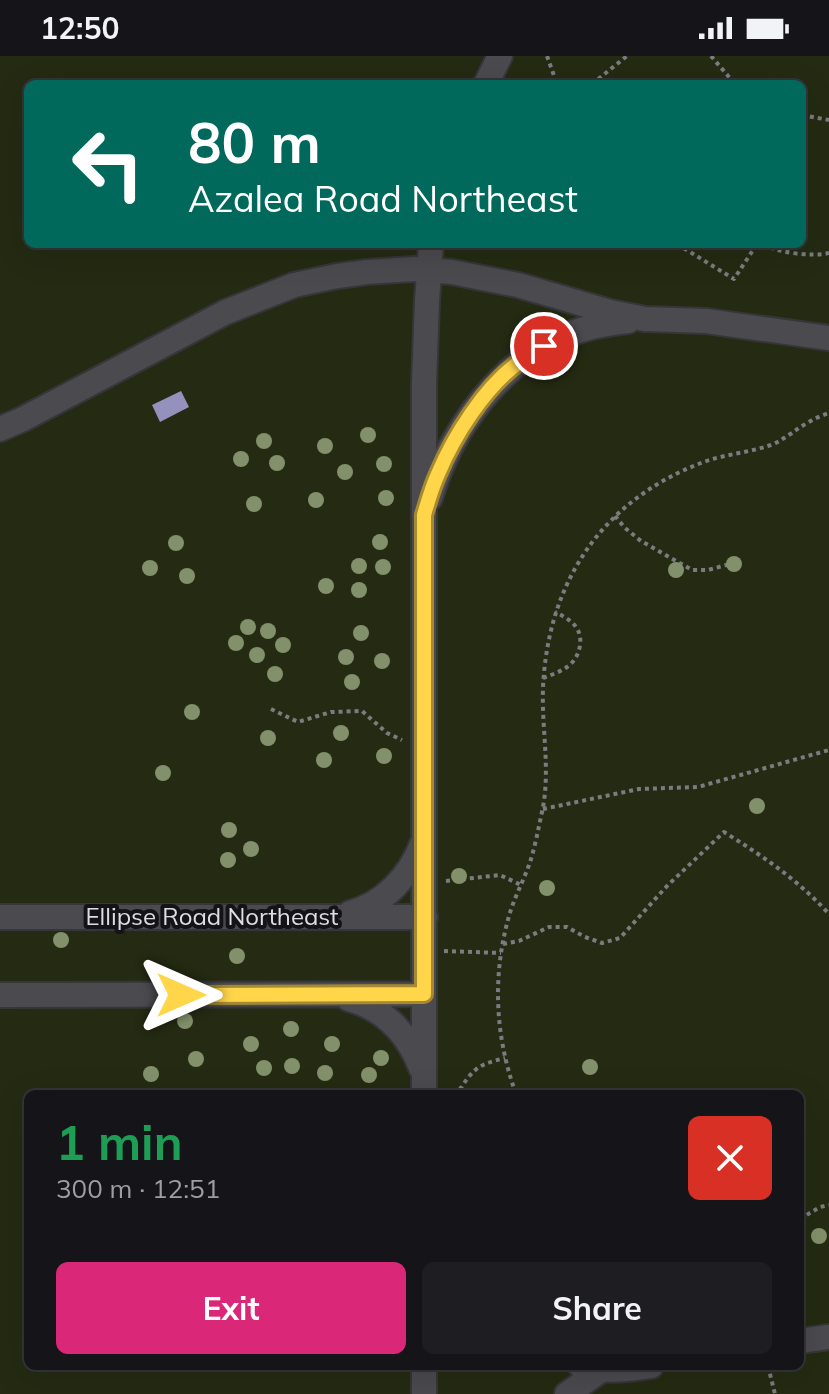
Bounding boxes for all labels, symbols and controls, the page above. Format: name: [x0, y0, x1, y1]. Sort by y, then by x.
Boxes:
text: 12:50: [40, 9, 119, 47]
text: 80 m: [188, 107, 321, 177]
icon: left: [56, 112, 160, 216]
text: Azalea Road Northeast: [188, 176, 578, 221]
pin: [510, 312, 578, 380]
icon: arrive: [522, 324, 566, 368]
street label: Ellipse Road Northeast: [85, 901, 339, 931]
position arrow: [139, 953, 223, 1037]
text: 1 min: [56, 1112, 183, 1172]
button: close: [688, 1116, 772, 1200]
text: 300 m · 12:51: [56, 1172, 220, 1205]
button: Exit: [56, 1262, 406, 1354]
button: Share: [422, 1262, 772, 1354]

